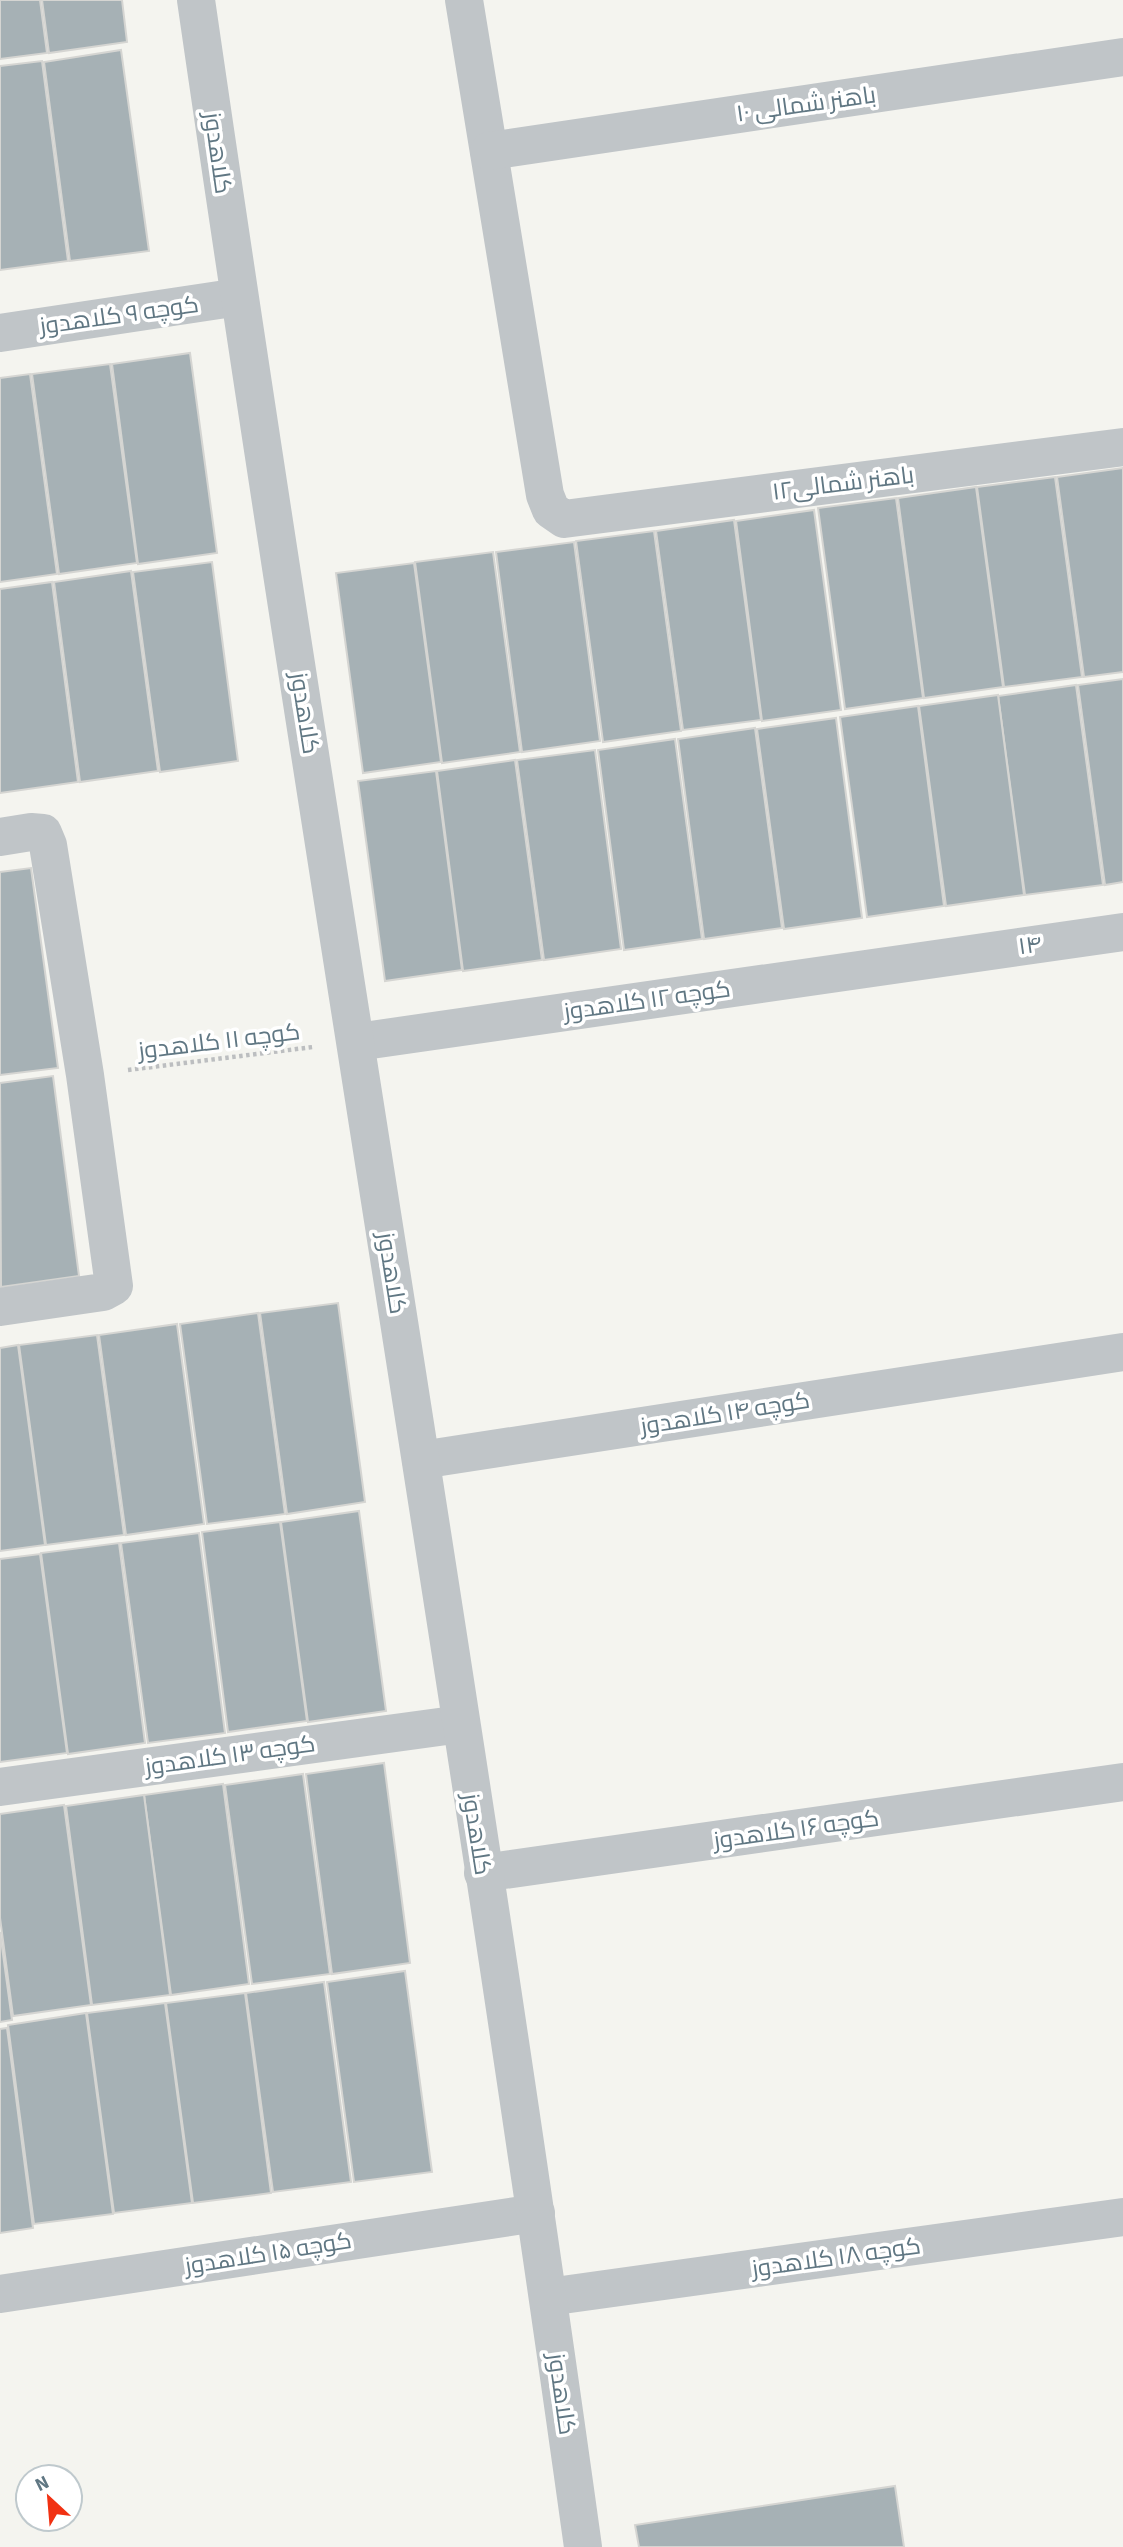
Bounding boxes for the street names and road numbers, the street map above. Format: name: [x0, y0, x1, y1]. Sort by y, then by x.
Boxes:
street label: ۱۰ باهنر شمالی: [734, 77, 878, 132]
street label: کلاهدوز: [194, 108, 241, 196]
street label: کوچه ۹ کلاهدوز: [35, 287, 201, 344]
street label: باهنر شمالی۱۲: [770, 457, 916, 510]
street label: کلاهدوز: [280, 668, 328, 757]
street label: ۱۴: [1016, 927, 1044, 964]
street label: کوچه ۱۲ کلاهدوز: [559, 971, 733, 1030]
street label: کوچه ۱۱ کلاهدوز: [134, 1014, 302, 1069]
street label: کلاهدوز: [367, 1228, 415, 1317]
street label: کوچه ۱۴ کلاهدوز: [636, 1383, 813, 1445]
street label: کوچه ۱۳ کلاهدوز: [141, 1726, 318, 1785]
street label: کلاهدوز: [452, 1789, 500, 1878]
street label: کوچه ۱۶ کلاهدوز: [709, 1801, 881, 1859]
street label: کوچه ۱۵ کلاهدوز: [180, 2223, 354, 2284]
street label: کوچه ۱۸ کلاهدوز: [747, 2228, 923, 2287]
street label: کلاهدوز: [538, 2349, 585, 2437]

